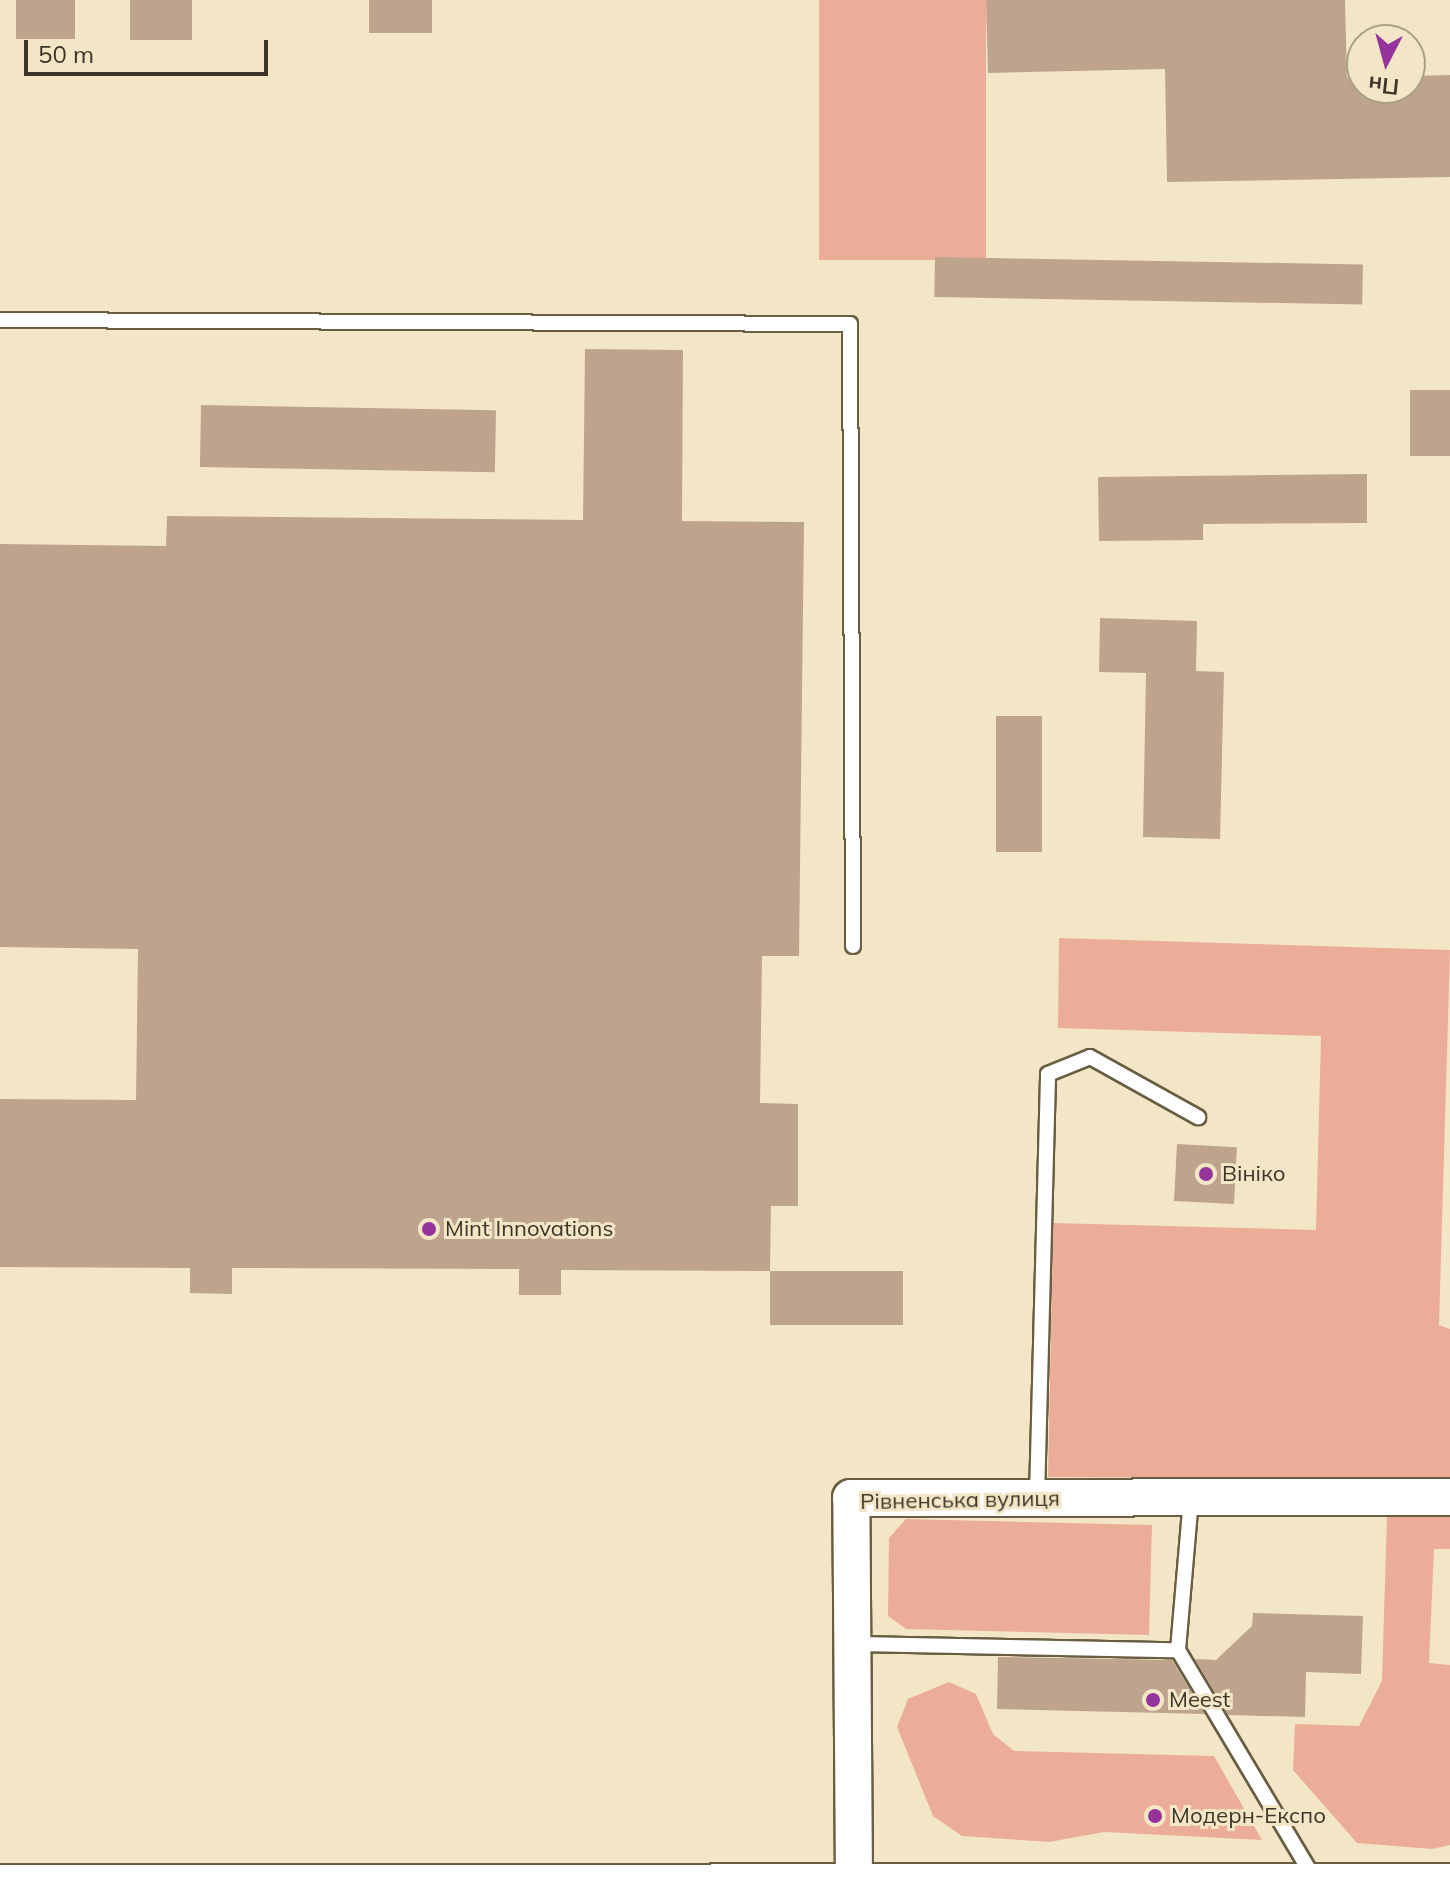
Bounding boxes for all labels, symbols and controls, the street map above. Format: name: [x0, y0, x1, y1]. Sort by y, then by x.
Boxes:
scale bar: [28, 24, 272, 74]
north arrow: [1346, 24, 1426, 104]
text: 50 m: [38, 39, 94, 69]
text: Пн: [1367, 70, 1400, 101]
place label: Вініко: [1222, 1161, 1286, 1187]
marker: Вініко: [1197, 1165, 1215, 1183]
place label: Mint Innovations: [445, 1216, 613, 1242]
marker: Mint Innovations: [420, 1220, 438, 1238]
street label: Рівненська вулиця: [860, 1485, 1060, 1515]
place label: Meest: [1169, 1687, 1230, 1713]
marker: Meest: [1144, 1691, 1162, 1709]
place label: Модерн-Експо: [1171, 1803, 1326, 1829]
marker: Модерн-Експо: [1146, 1807, 1164, 1825]

